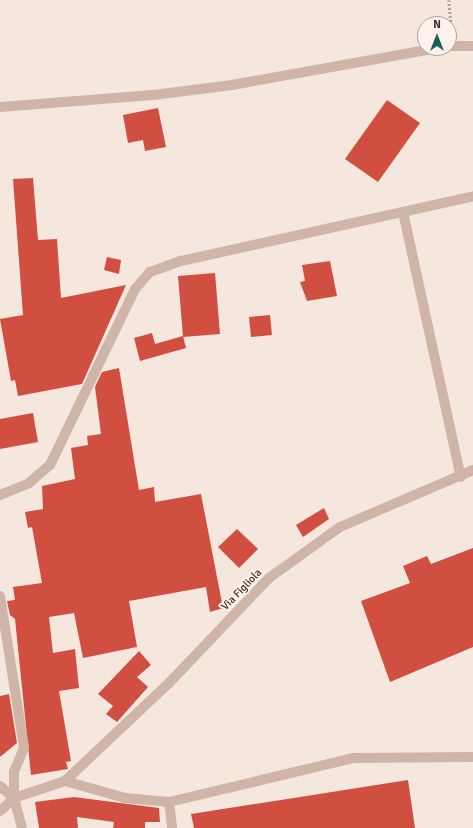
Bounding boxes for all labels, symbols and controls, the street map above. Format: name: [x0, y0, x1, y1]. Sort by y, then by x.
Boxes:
north arrow: [417, 16, 457, 56]
text: N: [433, 18, 441, 31]
street label: Via Figliola: [219, 567, 265, 613]

